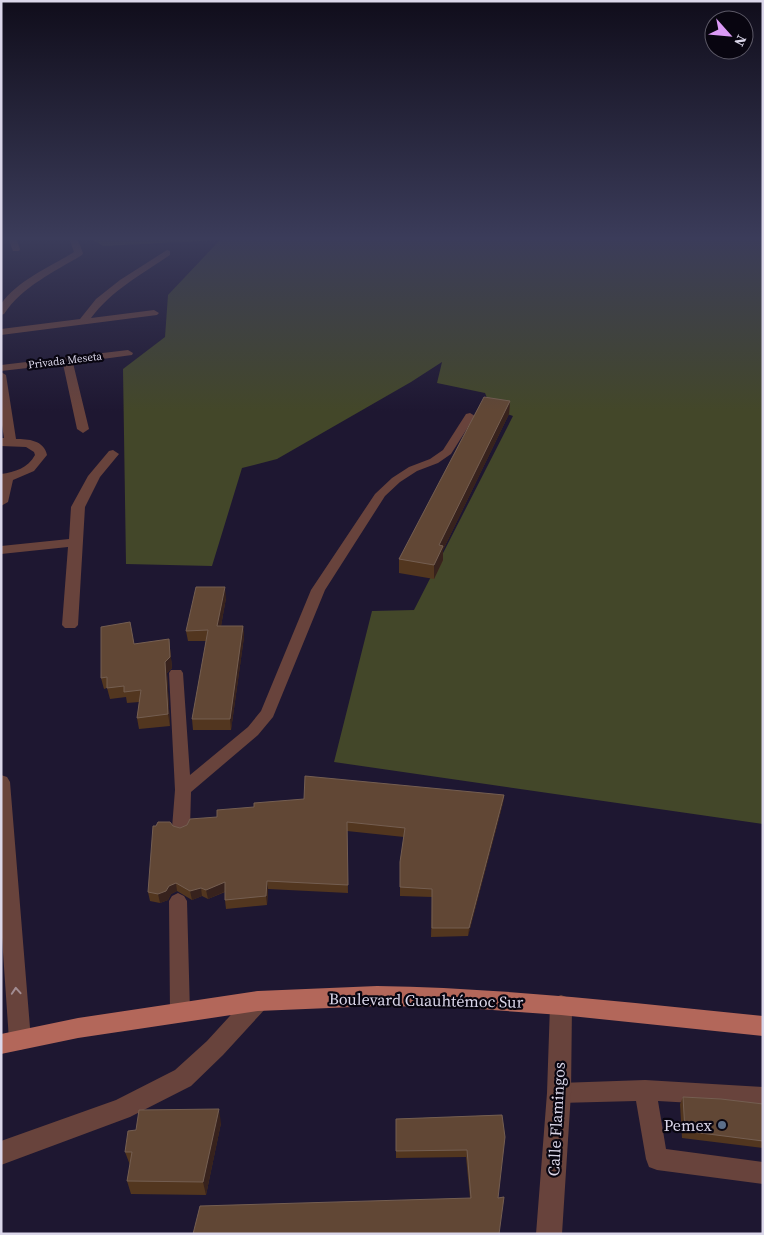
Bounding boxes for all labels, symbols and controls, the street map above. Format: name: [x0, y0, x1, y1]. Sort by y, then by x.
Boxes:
north arrow: [704, 10, 754, 60]
text: N: [729, 32, 752, 50]
street label: Privada Meseta: [27, 348, 103, 372]
one-way arrow: [11, 987, 22, 995]
street label: Boulevard Cuauhtémoc Sur: [329, 987, 524, 1013]
street label: Calle Flamingos: [542, 1061, 570, 1177]
place label: Pemex: [664, 1114, 713, 1136]
marker: Pemex: [716, 1119, 728, 1131]

